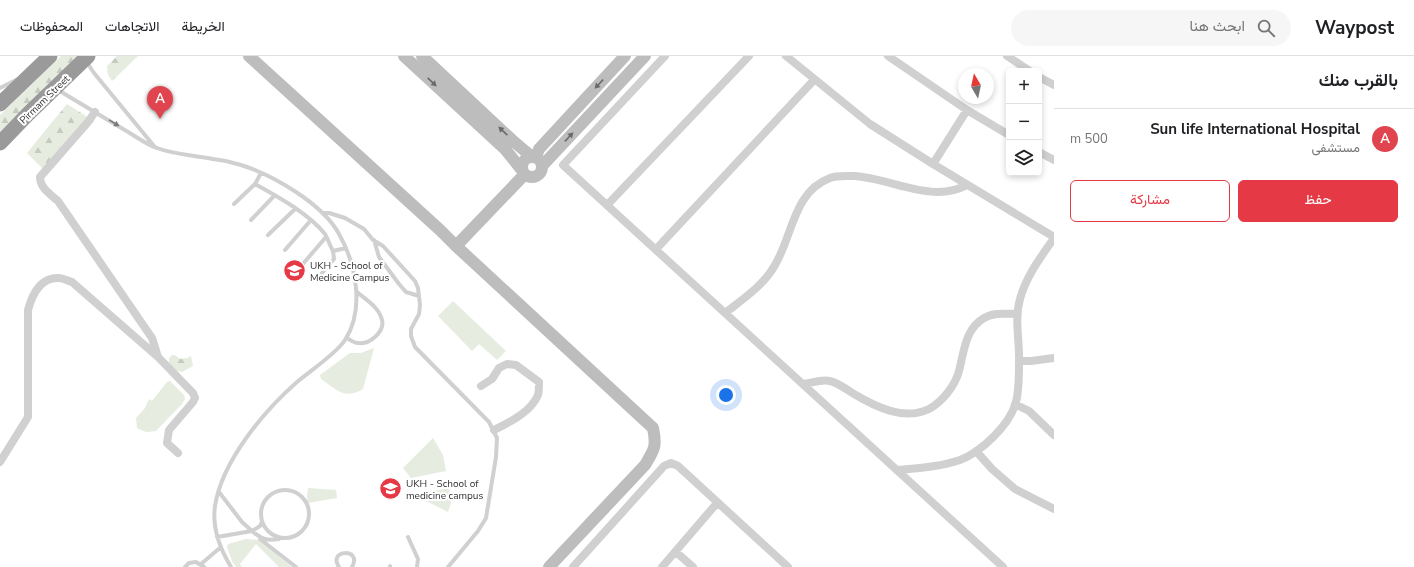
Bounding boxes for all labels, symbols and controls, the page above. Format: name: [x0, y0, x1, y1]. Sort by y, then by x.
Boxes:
search box: [1011, 10, 1291, 46]
text: Waypost: [1315, 15, 1394, 41]
text: ابحث هنا: [1190, 16, 1245, 36]
text: المحفوظات: [20, 17, 83, 36]
text: الاتجاهات: [105, 17, 159, 36]
text: الخريطة: [181, 17, 225, 36]
icon: search: [1255, 17, 1277, 39]
north arrow: [958, 68, 994, 104]
map controls: [1006, 68, 1042, 176]
button: +: [1006, 68, 1042, 104]
text: بالقرب منك: [1319, 69, 1398, 92]
street label: Pirmam Street: [17, 72, 73, 127]
one-way arrow: [427, 78, 437, 87]
one-way arrow: [595, 80, 604, 89]
pin: A: [147, 86, 173, 119]
button: −: [1006, 104, 1042, 140]
text: Sun life International Hospital: [1150, 119, 1360, 139]
one-way arrow: [108, 120, 120, 127]
one-way arrow: [498, 127, 507, 136]
text: 500 m: [1070, 130, 1108, 148]
text: A: [1380, 130, 1390, 148]
one-way arrow: [564, 132, 574, 142]
text: مستشفى: [1312, 139, 1360, 157]
button: layers: [1006, 140, 1042, 176]
button: مشاركة: [1070, 180, 1230, 222]
button: حفظ: [1238, 180, 1398, 222]
school or university icon: UKH - School of Medicine Campus: [281, 258, 307, 284]
place label: UKH - School of Medicine Campus: [310, 259, 389, 285]
your location: [716, 385, 736, 405]
school or university icon: UKH - School of medicine campus: [378, 476, 404, 502]
place label: UKH - School of medicine campus: [406, 477, 483, 503]

